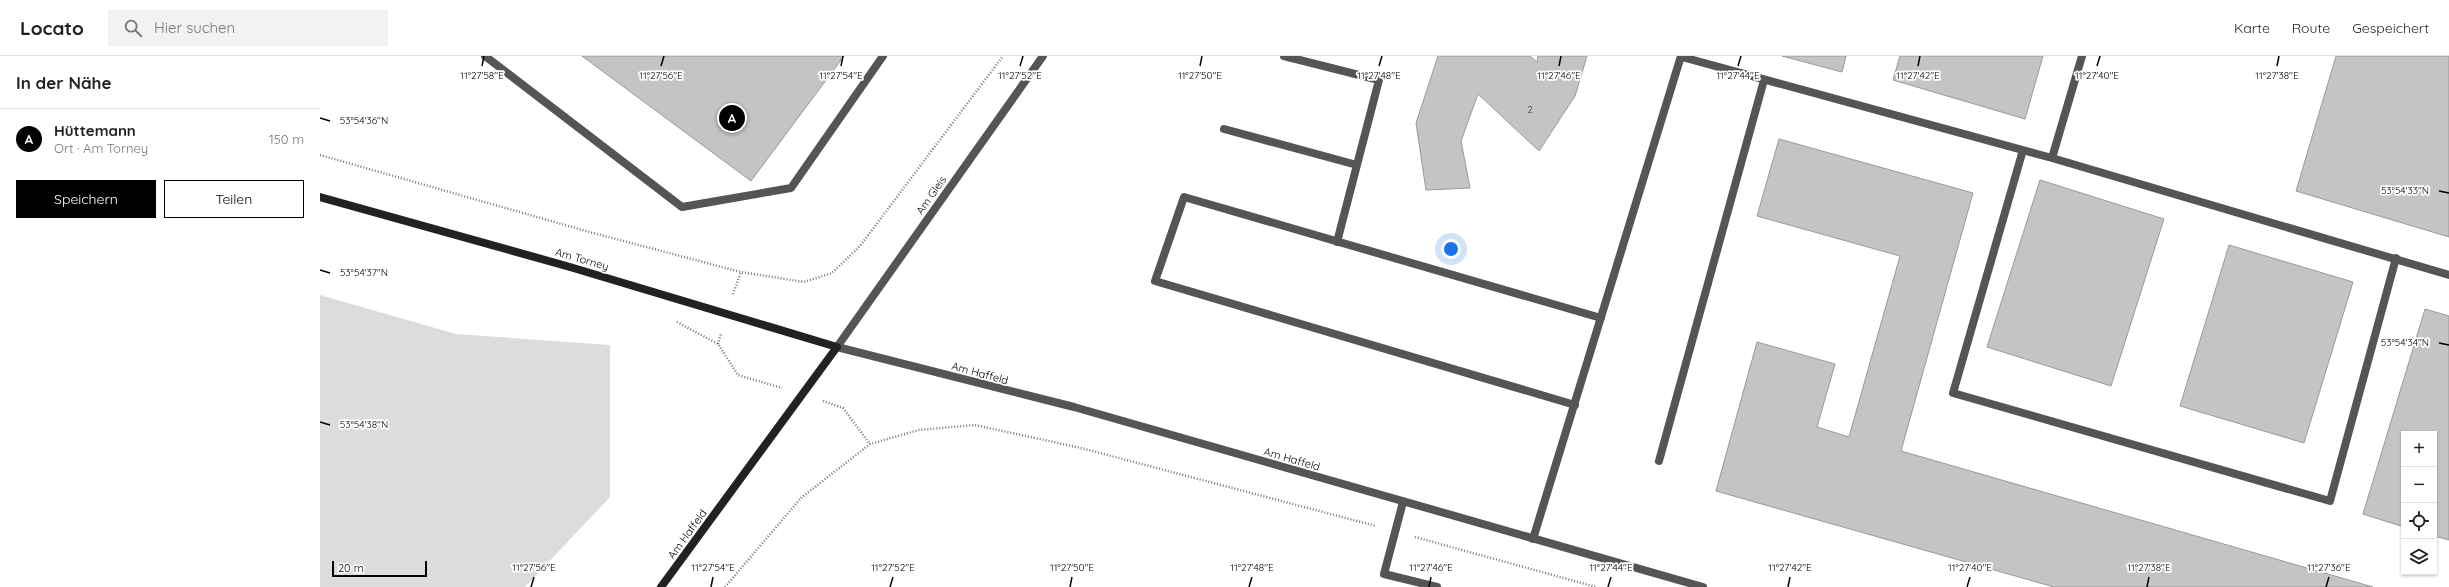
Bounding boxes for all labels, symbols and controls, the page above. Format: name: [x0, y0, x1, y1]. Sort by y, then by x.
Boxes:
search box: [108, 10, 388, 46]
text: Locato: [20, 16, 84, 40]
icon: search: [122, 17, 144, 39]
text: Hier suchen: [154, 18, 235, 37]
text: Karte: [2234, 19, 2270, 37]
text: Route: [2292, 19, 2330, 37]
text: Gespeichert: [2352, 19, 2429, 37]
text: 11°27'58"E: [460, 69, 504, 82]
text: 11°27'56"E: [639, 69, 683, 82]
text: 11°27'54"E: [819, 69, 863, 82]
text: 11°27'52"E: [998, 69, 1042, 82]
text: 11°27'50"E: [1178, 69, 1222, 82]
text: 11°27'48"E: [1357, 69, 1401, 82]
text: 11°27'46"E: [1537, 69, 1581, 82]
text: 11°27'44"E: [1716, 69, 1760, 82]
text: 11°27'42"E: [1896, 69, 1940, 82]
text: 11°27'40"E: [2075, 69, 2119, 82]
text: 11°27'38"E: [2255, 69, 2299, 82]
text: In der Nähe: [16, 72, 112, 93]
pin: A: [719, 103, 745, 133]
house number: 2: [1528, 104, 1533, 115]
text: 53°54'36"N: [340, 114, 388, 127]
text: Hüttemann: [54, 121, 136, 140]
text: A: [25, 131, 33, 147]
text: 150 m: [269, 131, 304, 147]
text: Ort · Am Torney: [54, 140, 148, 156]
street label: Am Gleis: [913, 173, 949, 217]
button: Speichern: [16, 180, 156, 218]
button: Teilen: [164, 180, 304, 218]
text: 53°54'33"N: [2381, 184, 2429, 197]
your location: [1441, 239, 1461, 259]
street label: Am Torney: [554, 245, 610, 273]
text: 53°54'37"N: [340, 266, 388, 279]
text: 53°54'34"N: [2381, 336, 2429, 349]
street label: Am Haffeld: [950, 359, 1010, 387]
text: 53°54'38"N: [340, 418, 388, 431]
map controls: [2401, 431, 2437, 575]
button: +: [2401, 431, 2437, 467]
street label: Am Haffeld: [1262, 444, 1322, 474]
button: −: [2401, 467, 2437, 503]
button: locate: [2401, 503, 2437, 539]
street label: Am Haffeld: [664, 506, 710, 562]
button: layers: [2401, 539, 2437, 575]
scale bar: [332, 559, 427, 578]
text: 20 m: [338, 561, 364, 575]
text: 11°27'56"E: [512, 561, 556, 574]
text: 11°27'54"E: [691, 561, 735, 574]
text: 11°27'52"E: [871, 561, 915, 574]
text: 11°27'50"E: [1050, 561, 1094, 574]
text: 11°27'48"E: [1230, 561, 1274, 574]
text: 11°27'46"E: [1409, 561, 1453, 574]
text: 11°27'44"E: [1589, 561, 1633, 574]
text: 11°27'42"E: [1768, 561, 1812, 574]
text: 11°27'40"E: [1948, 561, 1992, 574]
text: 11°27'38"E: [2127, 561, 2171, 574]
text: 11°27'36"E: [2307, 561, 2351, 574]

